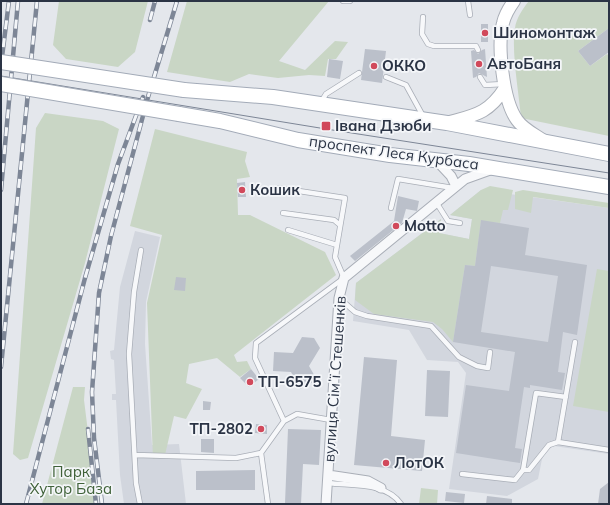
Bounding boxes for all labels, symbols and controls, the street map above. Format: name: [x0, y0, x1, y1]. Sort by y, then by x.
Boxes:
place label: Шиномонтаж: [493, 23, 596, 42]
marker: Шиномонтаж: [480, 28, 490, 38]
place label: АвтоБаня: [487, 54, 561, 73]
place label: ОККО: [382, 56, 426, 75]
marker: АвтоБаня: [474, 59, 484, 69]
marker: ОККО: [369, 61, 379, 71]
place label: Івана Дзюби: [335, 116, 431, 135]
marker: Івана Дзюби: [320, 120, 332, 132]
street label: проспект Леся Курбаса: [308, 131, 480, 174]
place label: Кошик: [250, 180, 300, 199]
marker: Кошик: [237, 185, 247, 195]
place label: Motto: [404, 216, 446, 235]
marker: Motto: [391, 221, 401, 231]
street label: вулиця Сімʼї Стешенків: [319, 295, 350, 463]
place label: ТП-6575: [258, 372, 321, 391]
marker: ТП-6575: [245, 377, 255, 387]
place label: ТП-2802: [190, 419, 253, 438]
marker: ТП-2802: [256, 424, 266, 434]
place label: ЛотОК: [394, 453, 445, 472]
marker: ЛотОК: [381, 458, 391, 468]
park label: Парк Хутор База: [30, 462, 112, 498]

